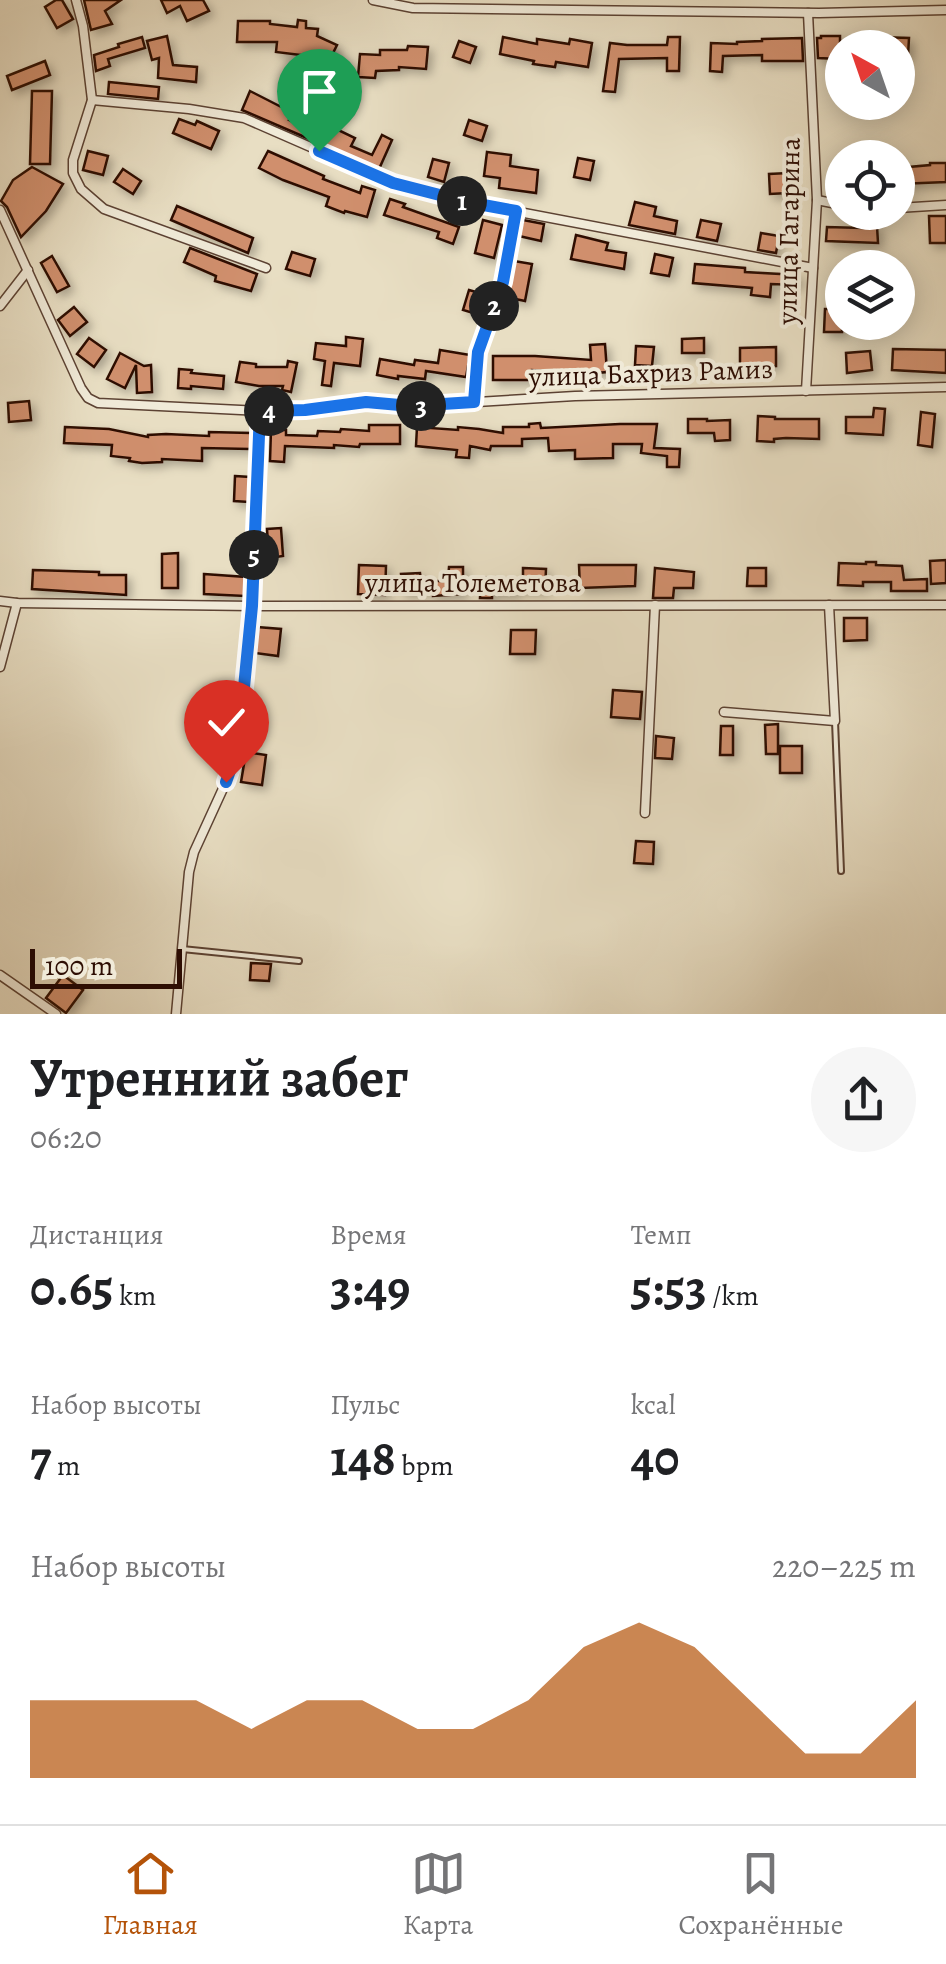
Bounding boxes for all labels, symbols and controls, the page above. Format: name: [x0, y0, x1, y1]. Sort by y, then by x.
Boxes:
north arrow: [825, 30, 915, 120]
map controls: [825, 30, 915, 340]
pin: [277, 49, 362, 152]
icon: arrive: [292, 64, 347, 119]
street label: улица Гагарина: [768, 137, 810, 326]
button: locate: [825, 140, 915, 230]
pin: 1: [437, 176, 487, 226]
text: 1: [457, 182, 467, 220]
button: layers: [825, 250, 915, 340]
pin: 2: [469, 281, 519, 331]
text: 2: [487, 287, 501, 325]
street label: улица Бахриз Рамиз: [527, 350, 774, 396]
pin: 3: [396, 381, 446, 431]
pin: 4: [244, 386, 294, 436]
text: 3: [415, 387, 427, 425]
text: 4: [262, 392, 276, 430]
pin: 5: [229, 530, 279, 580]
text: 5: [248, 536, 260, 574]
street label: улица Толеметова: [364, 564, 581, 602]
pin: [184, 680, 269, 783]
icon: check: [199, 695, 254, 750]
scale bar: [30, 944, 182, 988]
text: 100 m: [45, 947, 113, 985]
text: Утренний забег: [30, 1040, 408, 1115]
button: share: [811, 1047, 916, 1152]
text: 06:20: [30, 1115, 102, 1159]
text: Дистанция: [30, 1216, 164, 1254]
text: Время: [330, 1216, 407, 1254]
text: Темп: [631, 1216, 692, 1254]
text: 0.65: [30, 1254, 114, 1322]
text: 3:49: [330, 1254, 410, 1322]
text: 5:53: [631, 1254, 707, 1322]
text: km: [114, 1277, 156, 1315]
text: /km: [707, 1277, 759, 1315]
text: Набор высоты: [30, 1386, 202, 1424]
text: Пульс: [330, 1386, 400, 1424]
text: kcal: [631, 1386, 676, 1424]
text: 7: [30, 1424, 51, 1492]
text: 148: [330, 1424, 396, 1492]
text: 40: [631, 1424, 679, 1492]
text: m: [51, 1447, 80, 1485]
text: bpm: [396, 1447, 454, 1485]
text: Набор высоты: [30, 1544, 226, 1588]
text: 220–225 m: [772, 1544, 916, 1588]
tab: Главная: [103, 1846, 198, 1944]
tab: Карта: [403, 1846, 473, 1944]
tab: Сохранённые: [678, 1846, 843, 1944]

